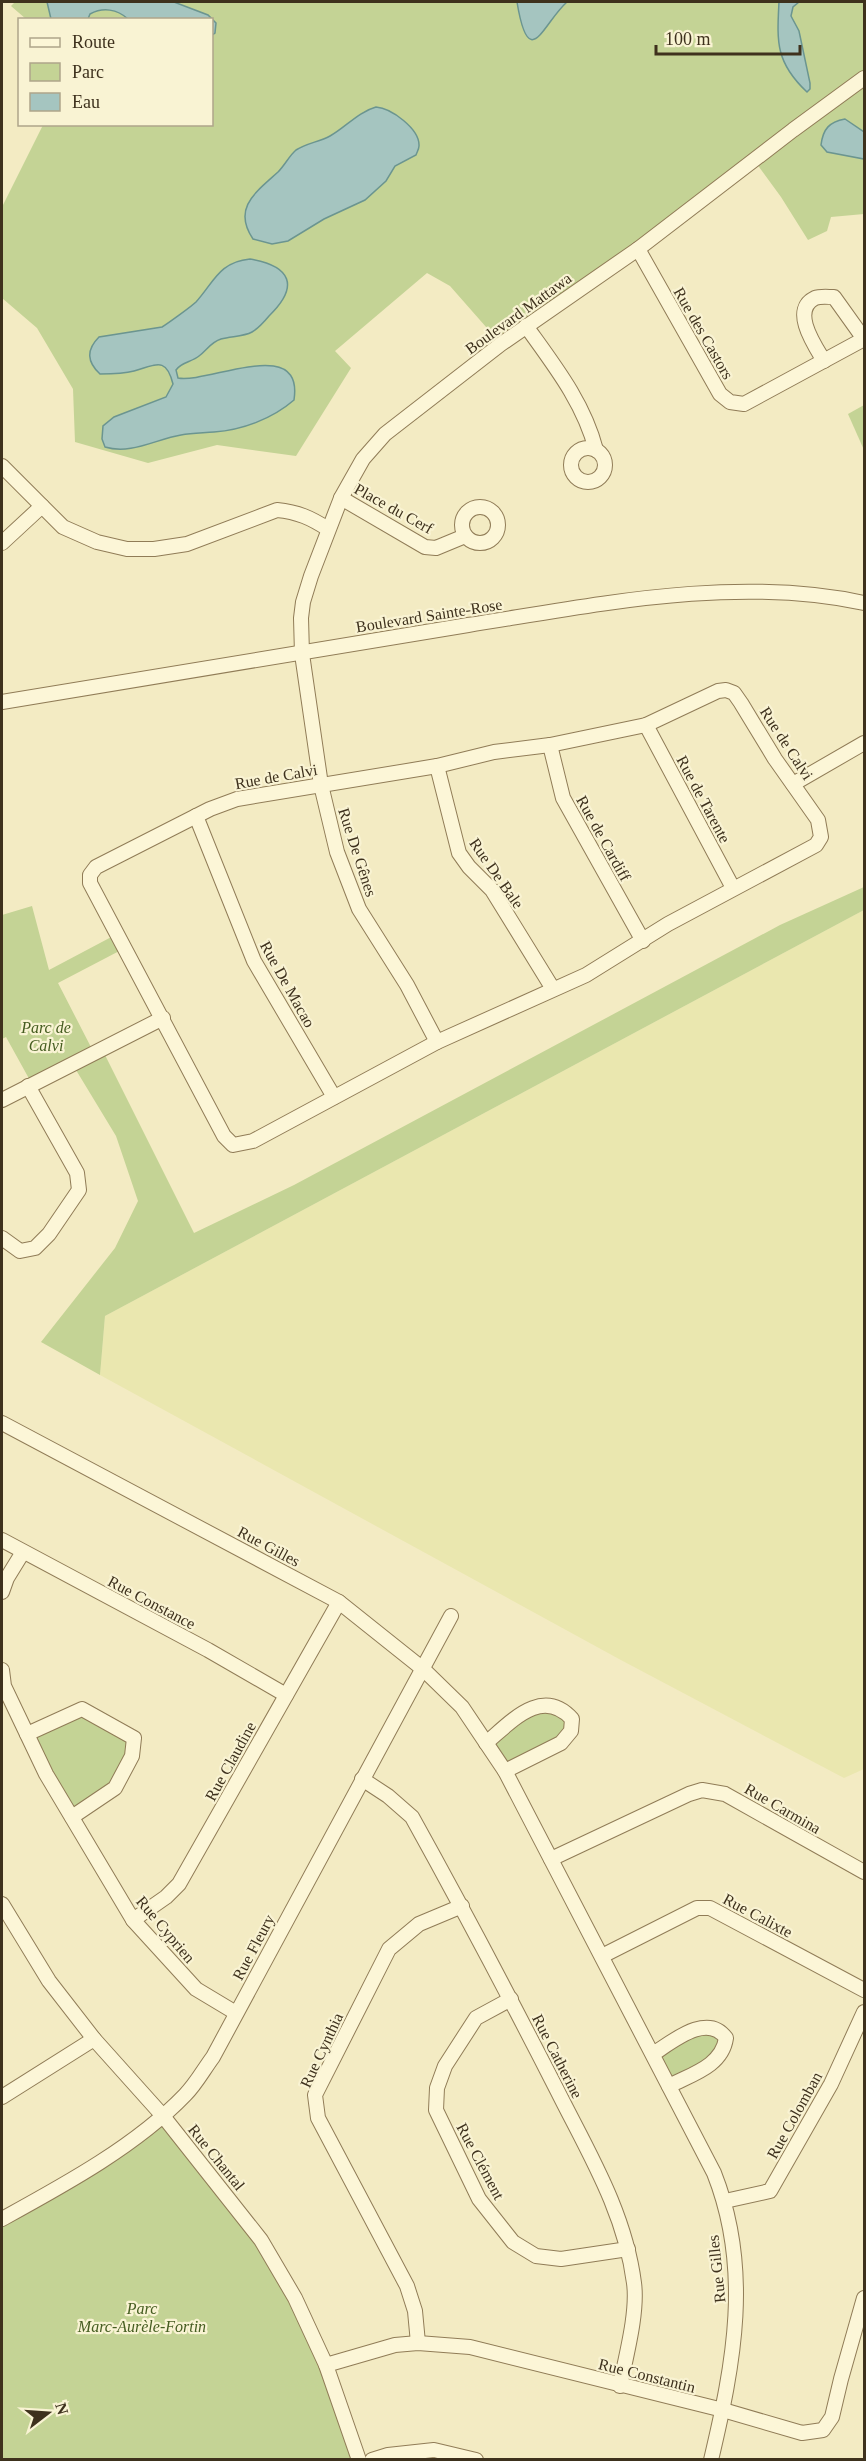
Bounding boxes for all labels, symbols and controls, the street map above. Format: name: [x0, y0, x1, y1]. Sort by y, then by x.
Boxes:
legend: [18, 18, 213, 126]
scale bar: [656, 18, 800, 56]
text: 100 m: [665, 29, 711, 49]
text: Route: [72, 32, 115, 52]
text: Parc: [72, 62, 104, 82]
text: Eau: [72, 92, 100, 112]
street label: Boulevard Mattawa: [462, 269, 575, 357]
street label: Rue des Castors: [670, 284, 737, 382]
street label: Place du Cerf: [352, 480, 437, 537]
street label: Boulevard Sainte-Rose: [355, 596, 503, 635]
street label: Rue de Calvi: [757, 704, 817, 783]
street label: Rue de Tarente: [673, 753, 734, 846]
street label: Rue de Calvi: [233, 761, 319, 792]
street label: Rue de Cardiff: [573, 793, 634, 884]
street label: Rue De Gênes: [335, 806, 380, 899]
street label: Rue De Bale: [466, 835, 527, 912]
street label: Rue De Macao: [257, 938, 318, 1030]
park label: Parc de Calvi: [20, 1019, 71, 1054]
street label: Rue Gilles: [235, 1523, 303, 1570]
street label: Rue Constance: [105, 1572, 198, 1633]
street label: Rue Claudine: [202, 1719, 259, 1804]
street label: Rue Carmina: [742, 1780, 824, 1837]
street label: Rue Calixte: [720, 1890, 795, 1941]
street label: Rue Cyprien: [132, 1893, 198, 1967]
street label: Rue Fleury: [229, 1912, 279, 1983]
street label: Rue Cynthia: [297, 2010, 347, 2091]
street label: Rue Catherine: [529, 2011, 586, 2101]
street label: Rue Colomban: [764, 2069, 825, 2162]
street label: Rue Clément: [453, 2120, 508, 2203]
street label: Rue Chantal: [185, 2121, 249, 2194]
street label: Rue Gilles: [704, 2234, 729, 2304]
park label: Parc Marc-Aurèle-Fortin: [77, 2300, 206, 2335]
street label: Rue Constantin: [597, 2355, 697, 2396]
north arrow: [18, 2383, 78, 2443]
text: N: [52, 2401, 72, 2417]

